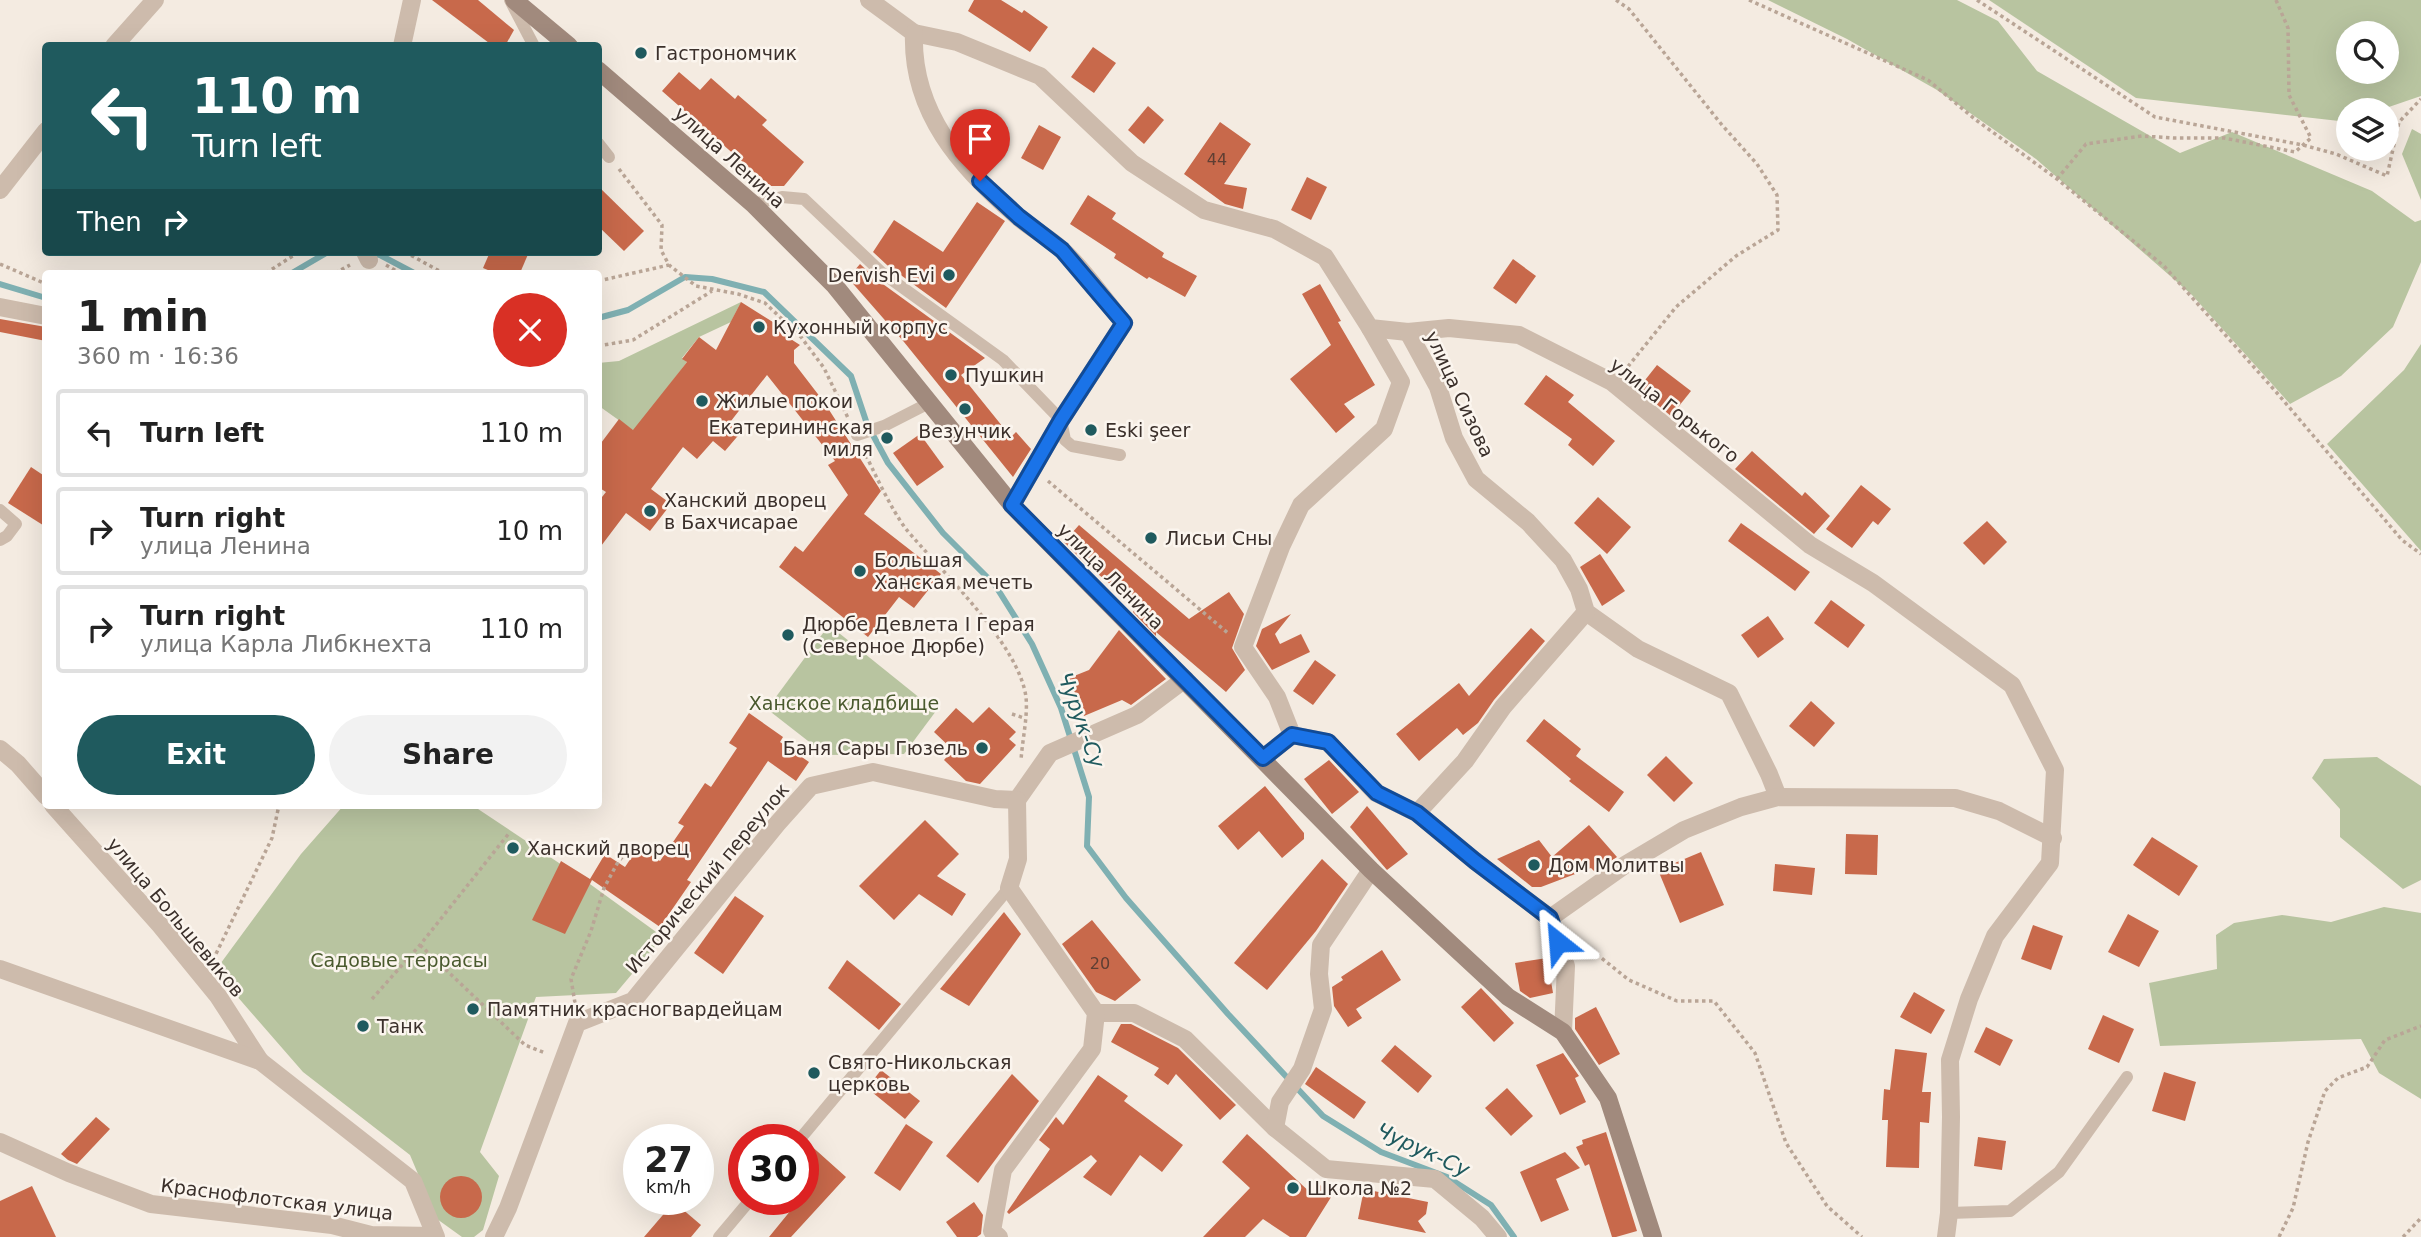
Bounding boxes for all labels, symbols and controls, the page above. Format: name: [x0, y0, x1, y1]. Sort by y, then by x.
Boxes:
map controls: [2336, 21, 2399, 161]
button: search: [2336, 21, 2399, 84]
place label: Гастрономчик: [655, 42, 797, 64]
marker: Гастрономчик: [633, 45, 649, 61]
text: 110 m: [192, 68, 362, 125]
icon: left: [77, 70, 168, 161]
button: layers: [2336, 98, 2399, 161]
street label: улица Ленина: [670, 102, 790, 212]
pin: [950, 109, 1010, 181]
icon: arrive: [961, 120, 999, 158]
text: Turn left: [192, 127, 322, 165]
house number: 44: [1207, 150, 1227, 169]
icon: right: [156, 203, 194, 241]
text: Then: [77, 207, 142, 237]
place label: Dervish Evi: [828, 264, 935, 286]
marker: Dervish Evi: [941, 267, 957, 283]
text: 1 min: [77, 292, 209, 341]
button: close: [493, 293, 567, 367]
place label: Кухонный корпус: [773, 316, 948, 338]
marker: Кухонный корпус: [751, 319, 767, 335]
street label: улица Сизова: [1421, 327, 1499, 461]
text: 360 m · 16:36: [77, 343, 239, 369]
street label: улица Горького: [1606, 353, 1744, 467]
place label: Пушкин: [965, 364, 1044, 386]
marker: Пушкин: [943, 367, 959, 383]
place label: Жилые покои: [716, 390, 853, 412]
marker: Жилые покои: [694, 393, 710, 409]
marker: Везунчик: [957, 401, 973, 417]
icon: left: [81, 414, 119, 452]
place label: Екатерининская миля: [709, 416, 873, 460]
text: Turn left: [140, 418, 264, 448]
text: 110 m: [480, 418, 563, 448]
place label: Eski şeer: [1105, 419, 1191, 441]
place label: Везунчик: [918, 420, 1012, 442]
marker: Eski şeer: [1083, 422, 1099, 438]
marker: Екатерининская миля: [879, 430, 895, 446]
place label: Ханский дворец в Бахчисарае: [664, 489, 826, 533]
text: Turn right: [140, 503, 285, 533]
marker: Ханский дворец в Бахчисарае: [642, 503, 658, 519]
icon: right: [81, 512, 119, 550]
text: 10 m: [496, 516, 563, 546]
street label: улица Ленина: [1053, 518, 1169, 634]
place label: Лисьи Сны: [1165, 527, 1272, 549]
marker: Лисьи Сны: [1143, 530, 1159, 546]
text: улица Ленина: [140, 533, 311, 559]
place label: Большая Ханская мечеть: [874, 549, 1033, 593]
marker: Большая Ханская мечеть: [852, 563, 868, 579]
text: Turn right: [140, 601, 285, 631]
icon: right: [81, 610, 119, 648]
place label: Дюрбе Девлета I Герая (Северное Дюрбе): [802, 613, 1035, 657]
text: 110 m: [480, 614, 563, 644]
marker: Дюрбе Девлета I Герая (Северное Дюрбе): [780, 627, 796, 643]
text: улица Карла Либкнехта: [140, 631, 432, 657]
water label: Чурук-Су: [1053, 669, 1110, 772]
park label: Ханское кладбище: [749, 692, 939, 714]
button: Exit: [77, 715, 315, 795]
button: Share: [329, 715, 567, 795]
place label: Баня Сары Гюзель: [783, 737, 968, 759]
marker: Баня Сары Гюзель: [974, 740, 990, 756]
street label: Исторический переулок: [621, 778, 793, 978]
street label: улица Большевиков: [103, 833, 249, 1001]
place label: Ханский дворец: [527, 837, 689, 859]
marker: Ханский дворец: [505, 840, 521, 856]
place label: Дом Молитвы: [1548, 854, 1685, 876]
marker: Дом Молитвы: [1526, 857, 1542, 873]
position arrow: [1521, 905, 1595, 979]
park label: Садовые террасы: [310, 949, 488, 971]
house number: 20: [1090, 954, 1110, 973]
place label: Памятник красногвардейцам: [487, 998, 783, 1020]
marker: Памятник красногвардейцам: [465, 1001, 481, 1017]
place label: Танк: [376, 1015, 424, 1037]
marker: Танк: [355, 1018, 371, 1034]
place label: Свято-Никольская церковь: [828, 1051, 1012, 1095]
marker: Свято-Никольская церковь: [806, 1065, 822, 1081]
water label: Чурук-Су: [1373, 1118, 1474, 1182]
speed limit sign: 30: [728, 1124, 819, 1215]
text: 27: [644, 1140, 693, 1180]
street label: Краснофлотская улица: [159, 1174, 395, 1224]
text: km/h: [646, 1176, 691, 1197]
place label: Школа №2: [1307, 1177, 1412, 1199]
marker: Школа №2: [1285, 1180, 1301, 1196]

